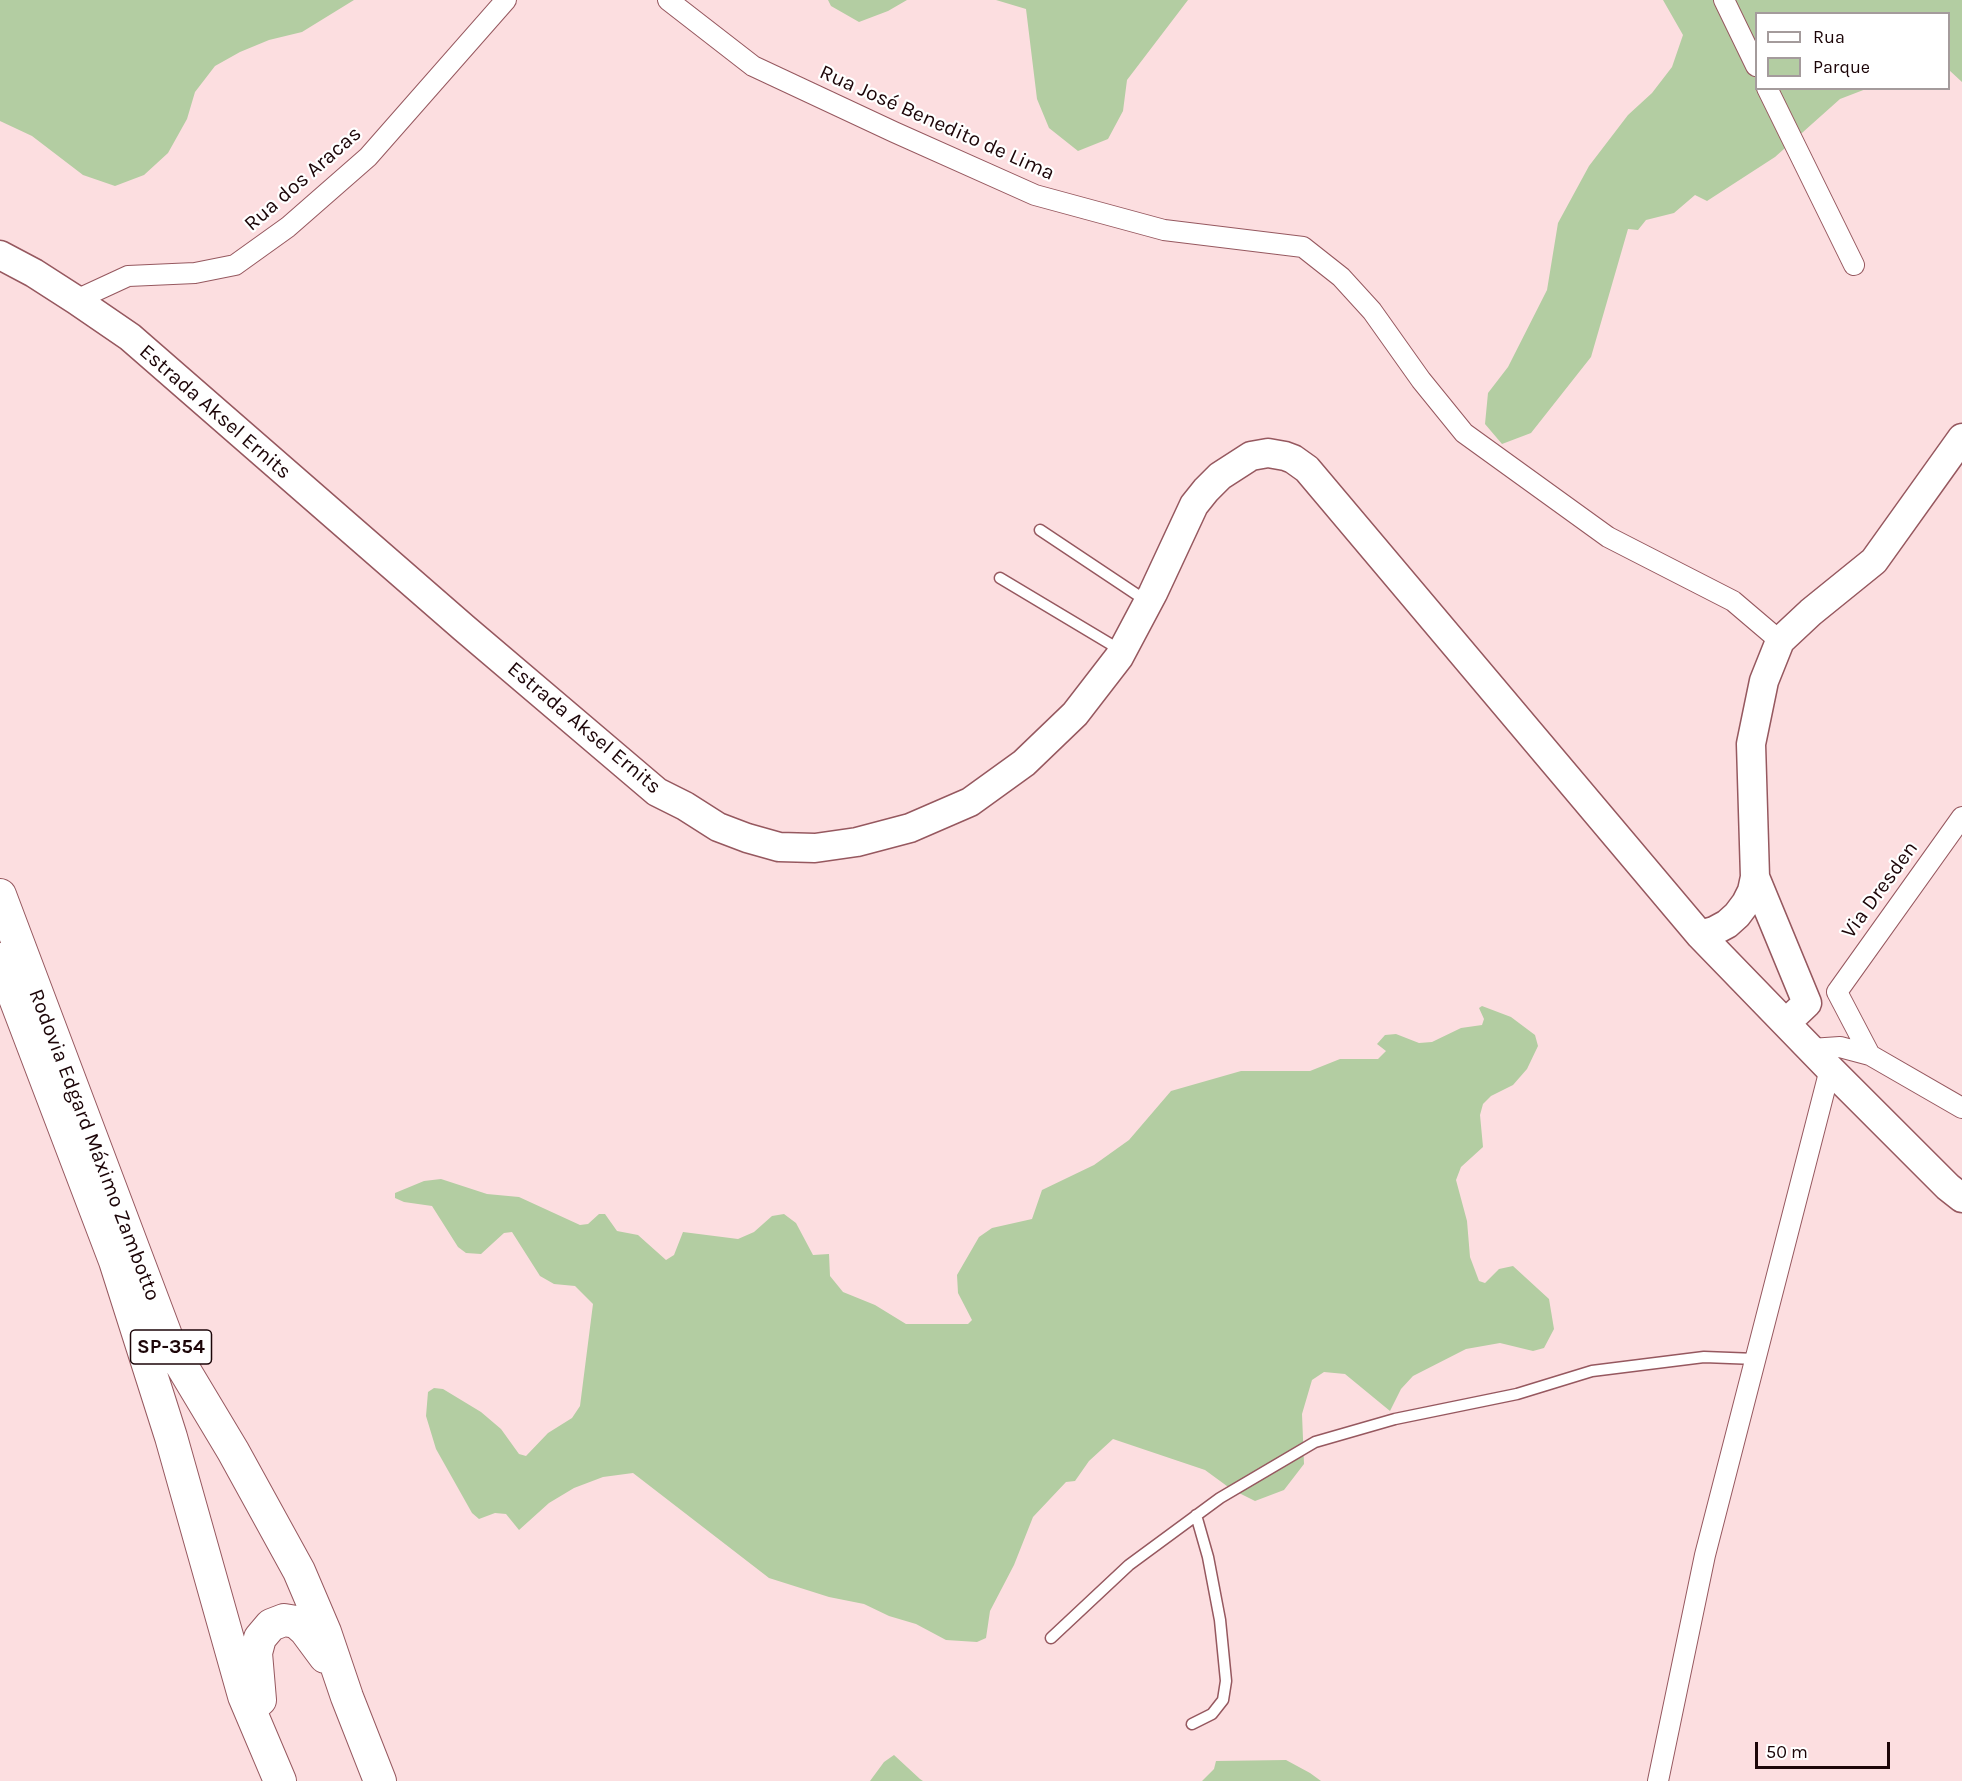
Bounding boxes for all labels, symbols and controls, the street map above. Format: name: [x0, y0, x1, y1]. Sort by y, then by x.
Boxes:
legend: [1755, 12, 1950, 90]
text: Rua: [1813, 26, 1845, 48]
text: Parque: [1813, 56, 1870, 78]
street label: Rua José Benedito de Lima: [816, 60, 1058, 186]
street label: Rua dos Aracas: [239, 121, 367, 237]
street label: Estrada Aksel Ernits: [134, 339, 296, 485]
street label: Estrada Aksel Ernits: [502, 656, 666, 800]
street label: Via Dresden: [1836, 837, 1924, 943]
street label: Rodovia Edgard Máximo Zambotto: [23, 986, 165, 1304]
road number: SP-354: [130, 1330, 212, 1364]
scale bar: [1758, 1730, 1893, 1768]
text: 50 m: [1766, 1741, 1808, 1763]

